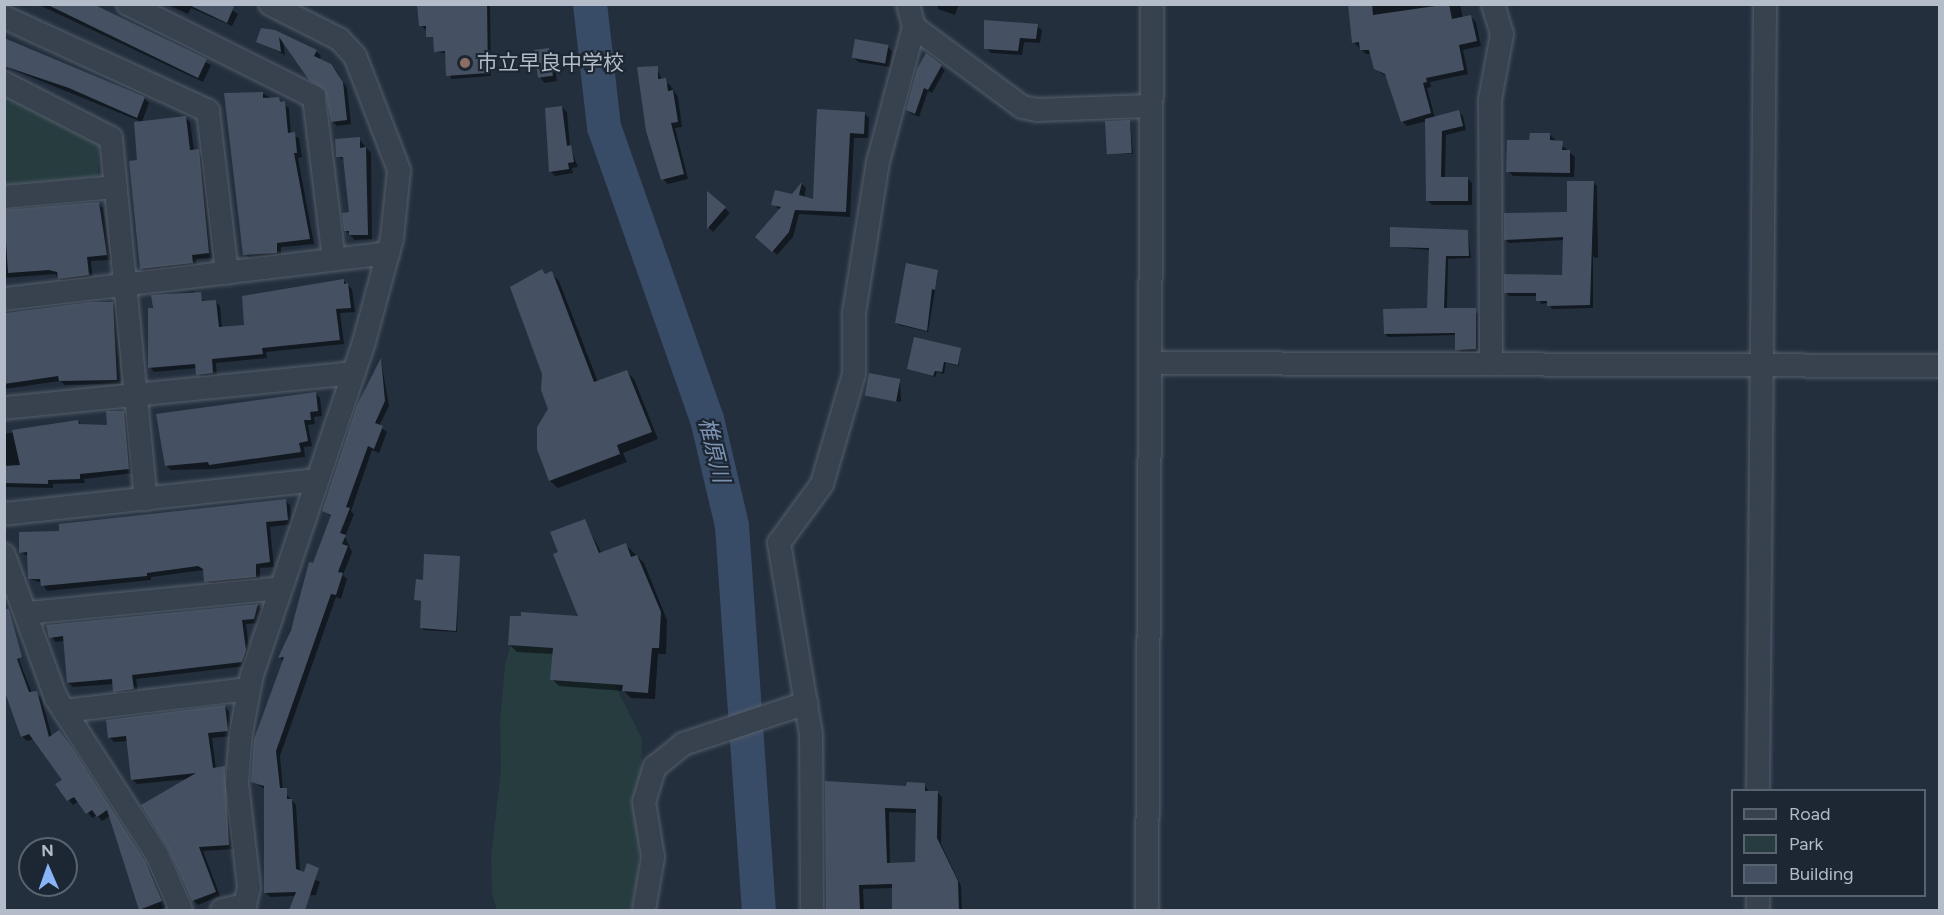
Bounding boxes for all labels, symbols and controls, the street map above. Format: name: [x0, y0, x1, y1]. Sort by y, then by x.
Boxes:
place label: 市立早良中学校: [477, 50, 624, 76]
marker: 市立早良中学校: [458, 56, 472, 70]
water label: 椎原川: [693, 415, 735, 485]
legend: [1731, 789, 1926, 897]
text: Road: [1789, 803, 1830, 825]
text: Park: [1789, 833, 1823, 855]
north arrow: [18, 837, 78, 897]
text: N: [41, 841, 54, 860]
text: Building: [1789, 863, 1854, 885]

